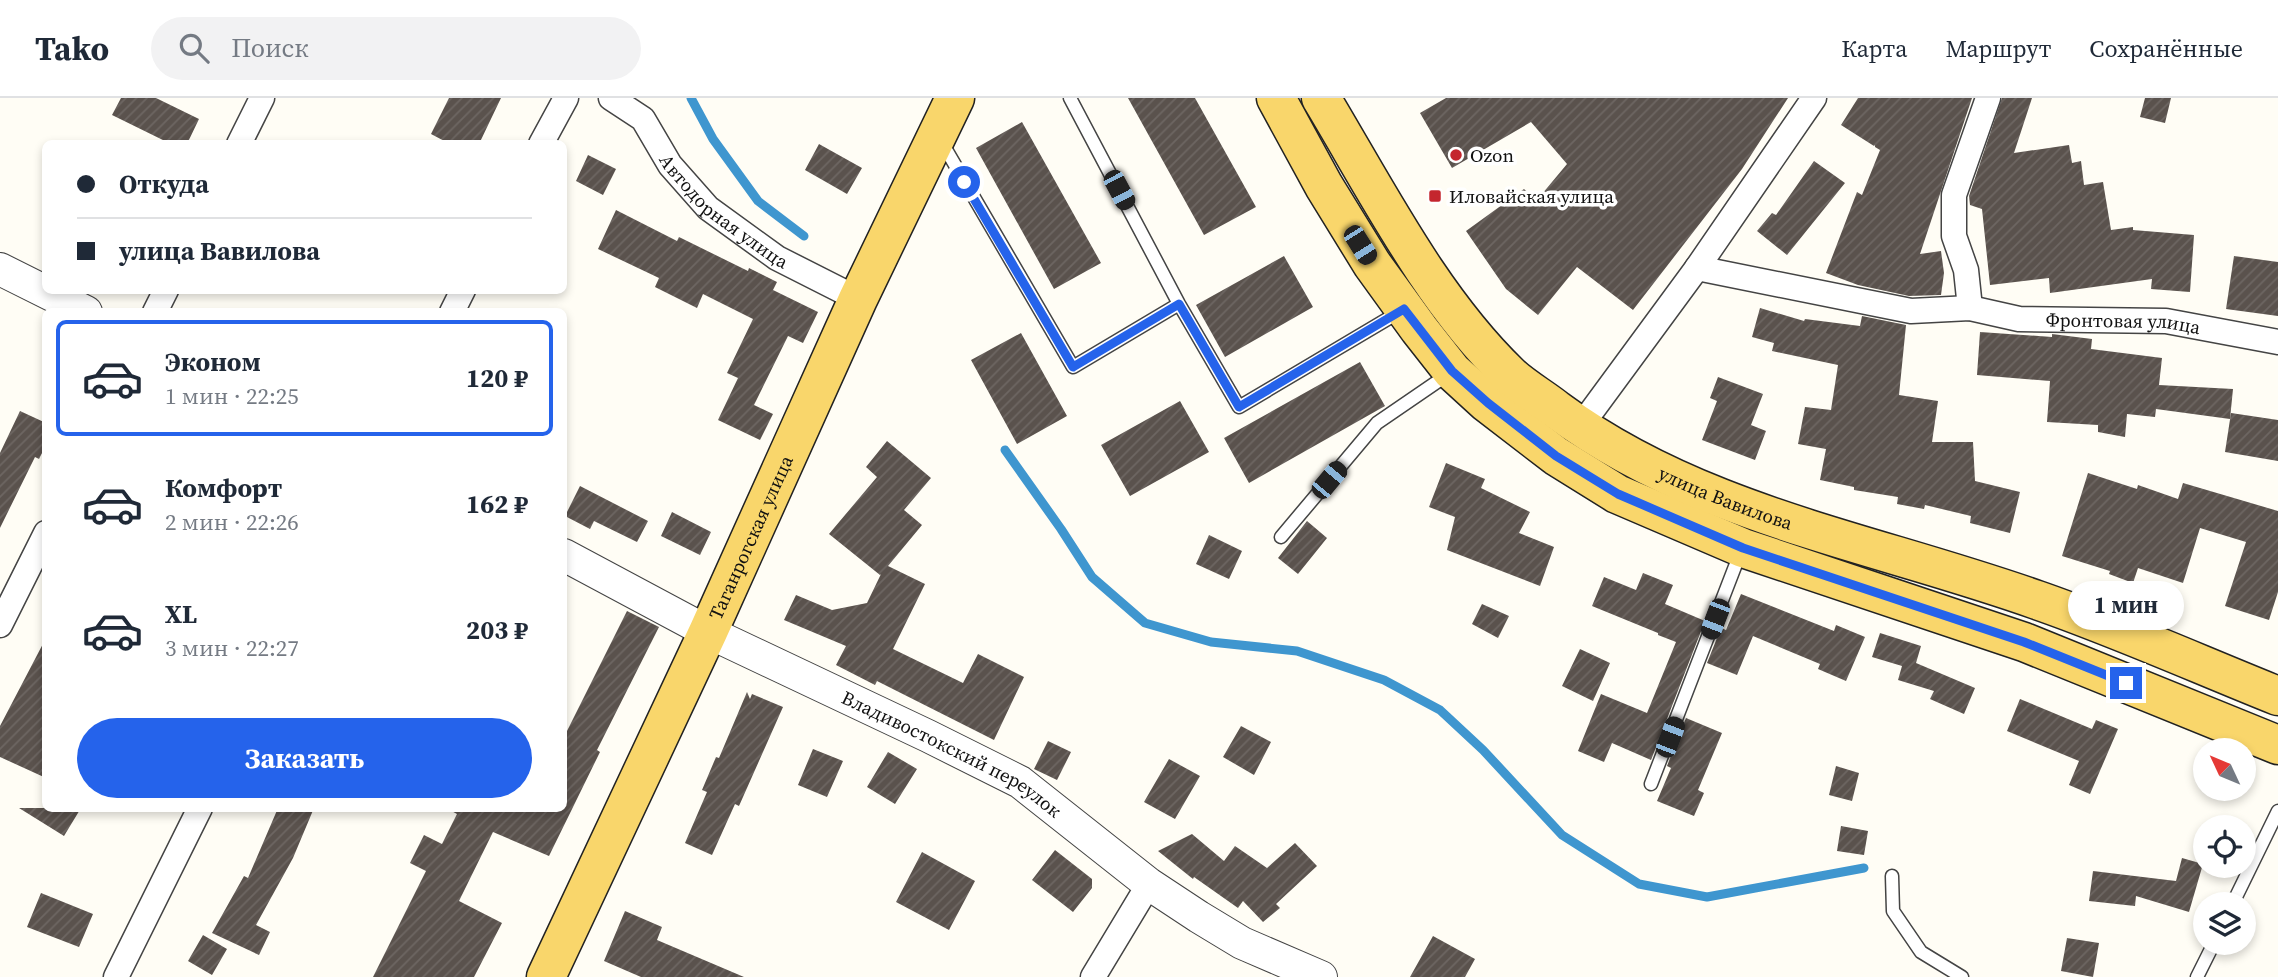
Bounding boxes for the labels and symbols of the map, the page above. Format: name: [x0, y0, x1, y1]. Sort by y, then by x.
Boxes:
place label: Ozon: [1470, 142, 1514, 168]
marker: Ozon: [1448, 147, 1464, 163]
street label: Автодорная улица: [653, 149, 793, 275]
route start: [948, 166, 980, 198]
car: [1100, 167, 1139, 213]
place label: Иловайская улица: [1449, 183, 1614, 209]
marker: Иловайская улица: [1427, 188, 1443, 204]
car: [1340, 222, 1381, 268]
street label: Фронтовая улица: [2046, 306, 2203, 340]
street label: Таганрогская улица: [702, 451, 799, 624]
car: [1308, 457, 1351, 503]
street label: улица Вавилова: [1654, 460, 1796, 536]
callout: 1 мин: [2068, 582, 2184, 630]
car: [1698, 596, 1733, 642]
route end: [2110, 667, 2142, 699]
street label: Владивостокский переулок: [837, 684, 1068, 823]
car: [1653, 714, 1688, 760]
north arrow: [2193, 738, 2256, 802]

